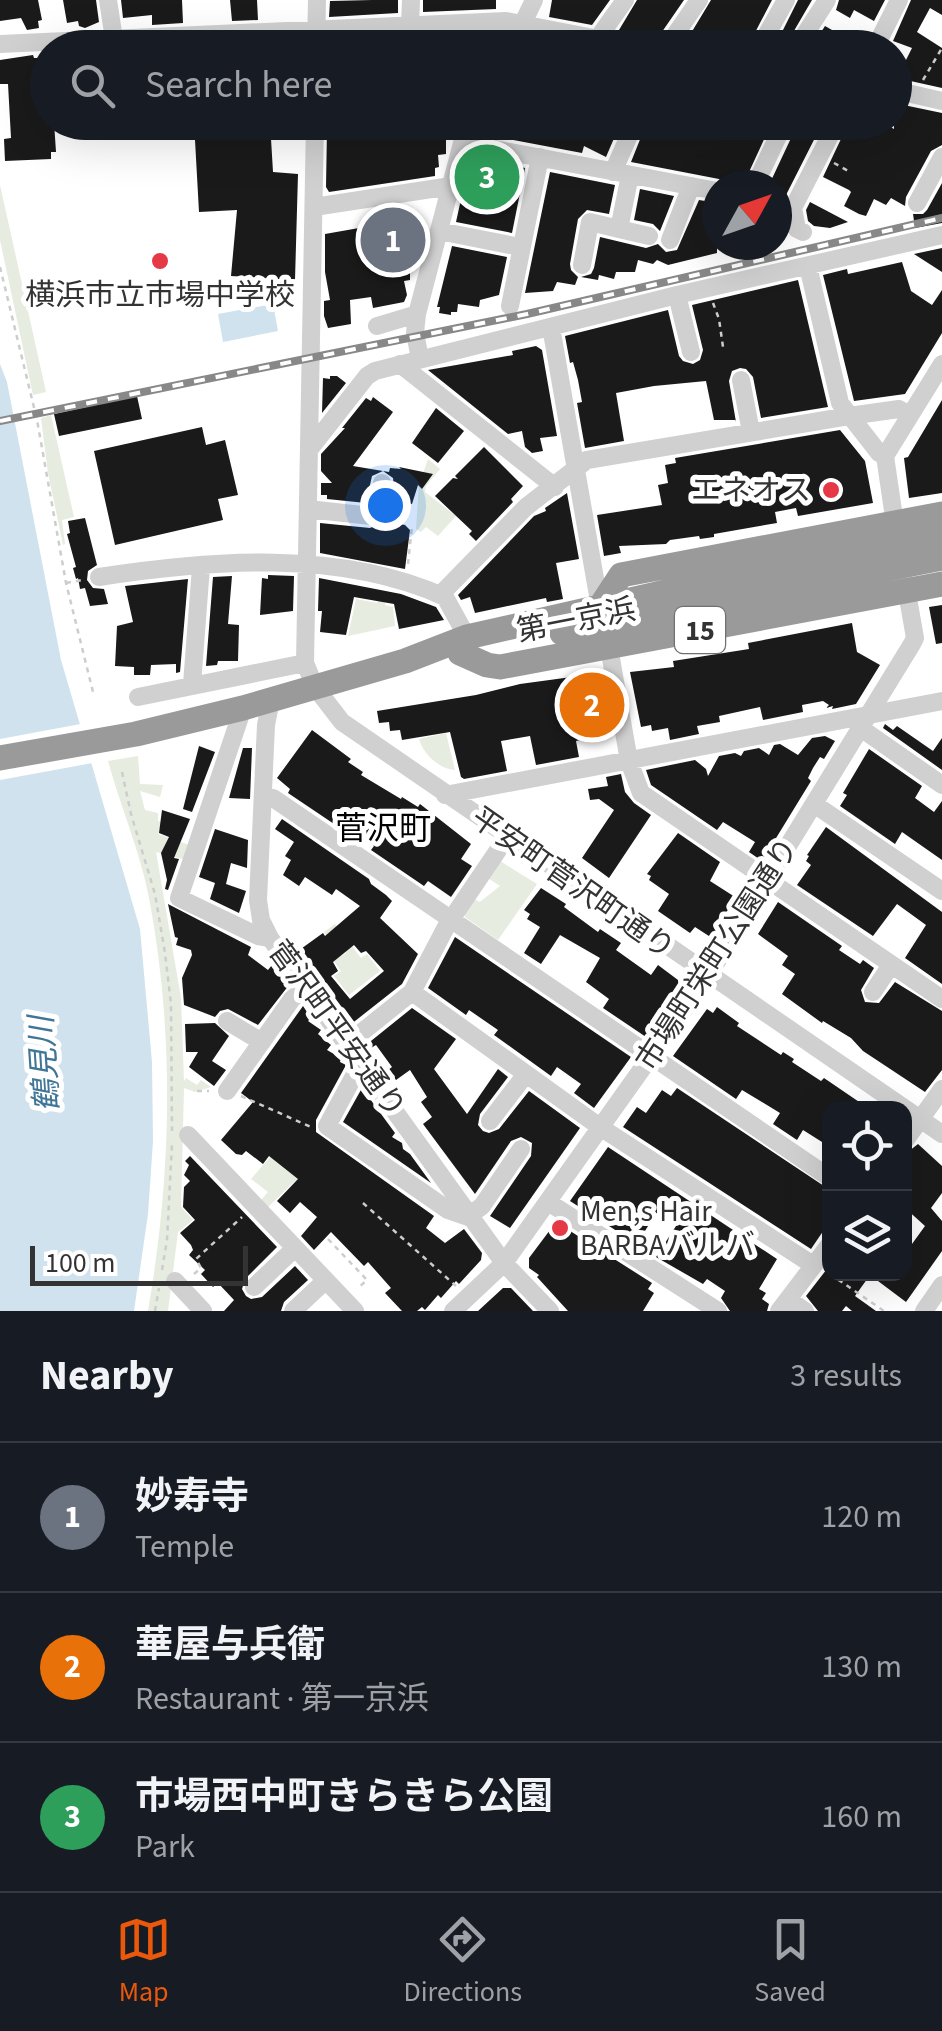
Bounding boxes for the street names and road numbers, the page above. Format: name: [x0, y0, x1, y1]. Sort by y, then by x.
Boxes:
street label: 第一京浜: [513, 588, 639, 653]
road number: 15: [675, 607, 725, 653]
street label: 平安町菅沢町通り: [462, 797, 683, 970]
street label: 市場町栄町公園通り: [626, 829, 809, 1079]
street label: 菅沢町平安通り: [257, 932, 416, 1127]

